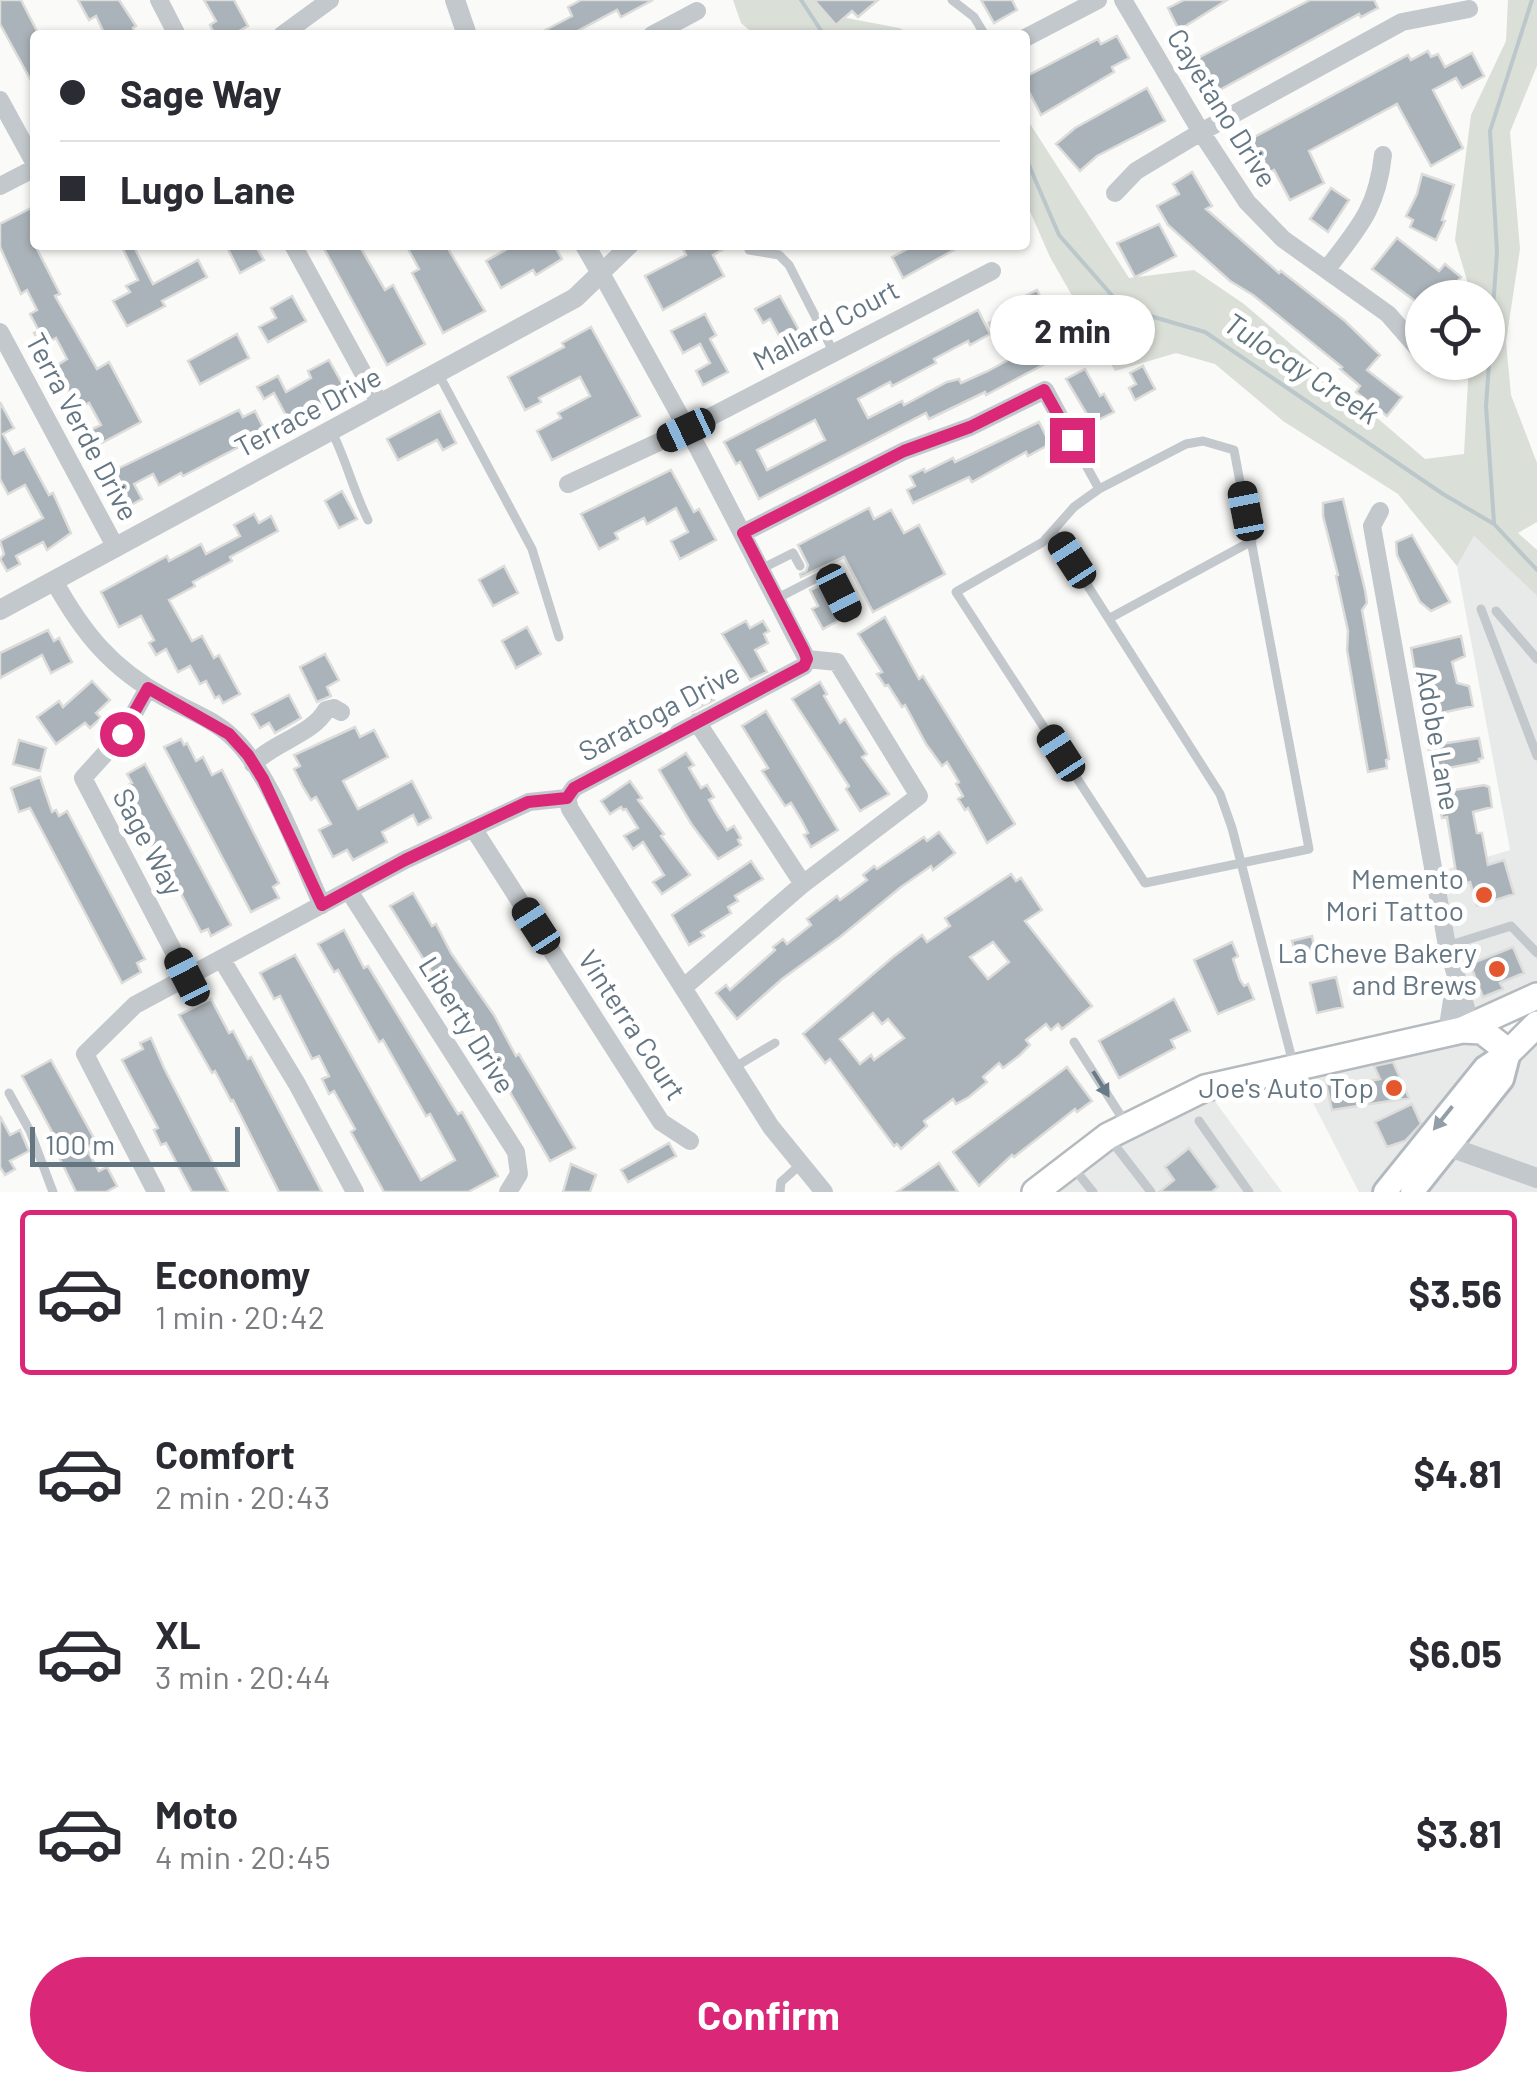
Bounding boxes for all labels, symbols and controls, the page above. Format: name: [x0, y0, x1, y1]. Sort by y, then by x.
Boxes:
street label: Cayetano Drive: [1161, 22, 1285, 193]
text: Sage Way: [120, 70, 282, 116]
text: Lugo Lane: [120, 166, 296, 212]
street label: Mallard Court: [747, 271, 904, 377]
map controls: [1405, 280, 1505, 380]
button: locate: [1405, 280, 1505, 380]
callout: 2 min: [990, 295, 1154, 365]
water label: Tulocay Creek: [1218, 304, 1387, 431]
text: 2 min: [1034, 311, 1111, 349]
street label: Terra Verde Drive: [19, 327, 147, 526]
street label: Terrace Drive: [229, 358, 387, 464]
car: [652, 404, 720, 456]
route end: [1050, 418, 1095, 463]
car: [1226, 479, 1266, 543]
car: [1043, 527, 1101, 593]
car: [812, 559, 866, 627]
street label: Saratoga Drive: [572, 655, 745, 768]
street label: Adobe Lane: [1410, 667, 1468, 813]
route start: [100, 712, 145, 757]
car: [1032, 720, 1090, 786]
street label: Sage Way: [107, 782, 191, 901]
place label: Memento Mori Tattoo: [1326, 861, 1464, 927]
marker: Memento Mori Tattoo: [1473, 884, 1495, 906]
car: [507, 893, 565, 959]
place label: La Cheve Bakery and Brews: [1277, 935, 1477, 1001]
car: [160, 943, 214, 1011]
street label: Vinterra Court: [572, 943, 694, 1106]
street label: Liberty Drive: [412, 950, 523, 1099]
marker: La Cheve Bakery and Brews: [1486, 958, 1508, 980]
one-way arrow: [1091, 1070, 1109, 1097]
place label: Joe's Auto Top: [1199, 1070, 1374, 1104]
marker: Joe's Auto Top: [1383, 1077, 1405, 1099]
one-way arrow: [1433, 1106, 1454, 1131]
scale bar: [30, 1122, 240, 1166]
text: 100 m: [45, 1127, 115, 1161]
icon: car: [35, 1248, 125, 1338]
text: Economy: [155, 1251, 310, 1297]
text: $3.56: [1409, 1270, 1502, 1316]
text: 1 min · 20:42: [155, 1297, 325, 1335]
icon: car: [35, 1428, 125, 1518]
text: Comfort: [155, 1431, 295, 1477]
text: $4.81: [1413, 1450, 1502, 1496]
text: 2 min · 20:43: [155, 1477, 330, 1515]
icon: car: [35, 1608, 125, 1698]
text: XL: [155, 1611, 201, 1657]
text: $6.05: [1408, 1630, 1502, 1676]
text: 3 min · 20:44: [155, 1657, 331, 1695]
icon: car: [35, 1788, 125, 1878]
text: Moto: [155, 1791, 238, 1837]
text: $3.81: [1416, 1810, 1502, 1856]
text: 4 min · 20:45: [155, 1837, 331, 1875]
button: Confirm: [30, 1957, 1507, 2072]

